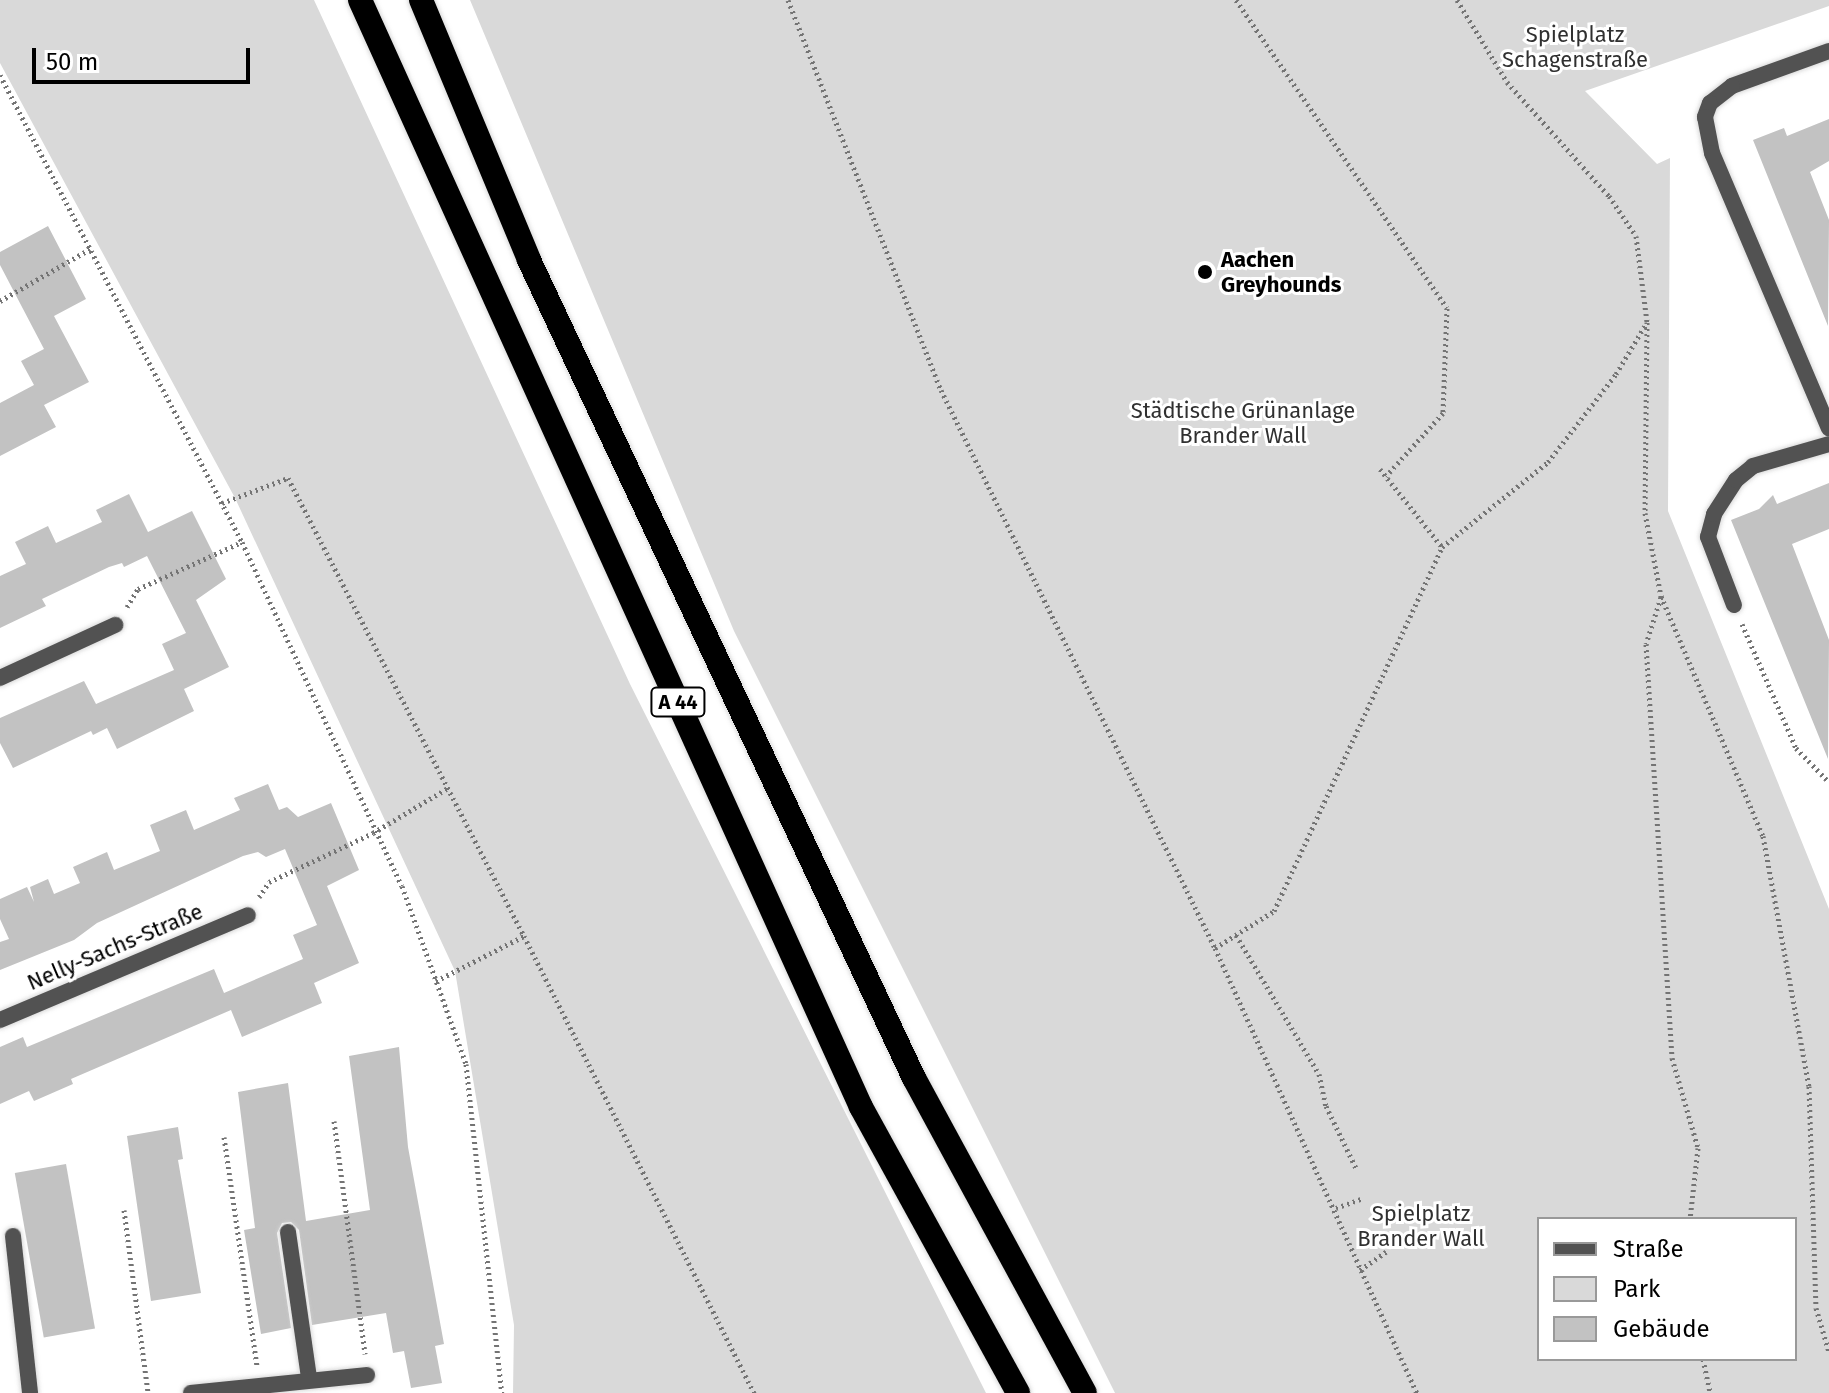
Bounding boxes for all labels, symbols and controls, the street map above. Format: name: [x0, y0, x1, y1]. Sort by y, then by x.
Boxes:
park label: Spielplatz Schagenstraße: [1502, 21, 1648, 72]
scale bar: [36, 32, 254, 82]
text: 50 m: [46, 48, 98, 76]
place label: Aachen Greyhounds: [1221, 246, 1341, 298]
marker: Aachen Greyhounds: [1196, 263, 1214, 281]
park label: Städtische Grünanlage Brander Wall: [1131, 397, 1355, 448]
road number: A 44: [650, 686, 706, 718]
street label: Nelly-Sachs-Straße: [23, 898, 207, 996]
park label: Spielplatz Brander Wall: [1357, 1200, 1485, 1252]
legend: [1537, 1217, 1797, 1361]
text: Straße: [1613, 1235, 1684, 1263]
text: Park: [1613, 1275, 1660, 1303]
text: Gebäude: [1613, 1315, 1710, 1343]

